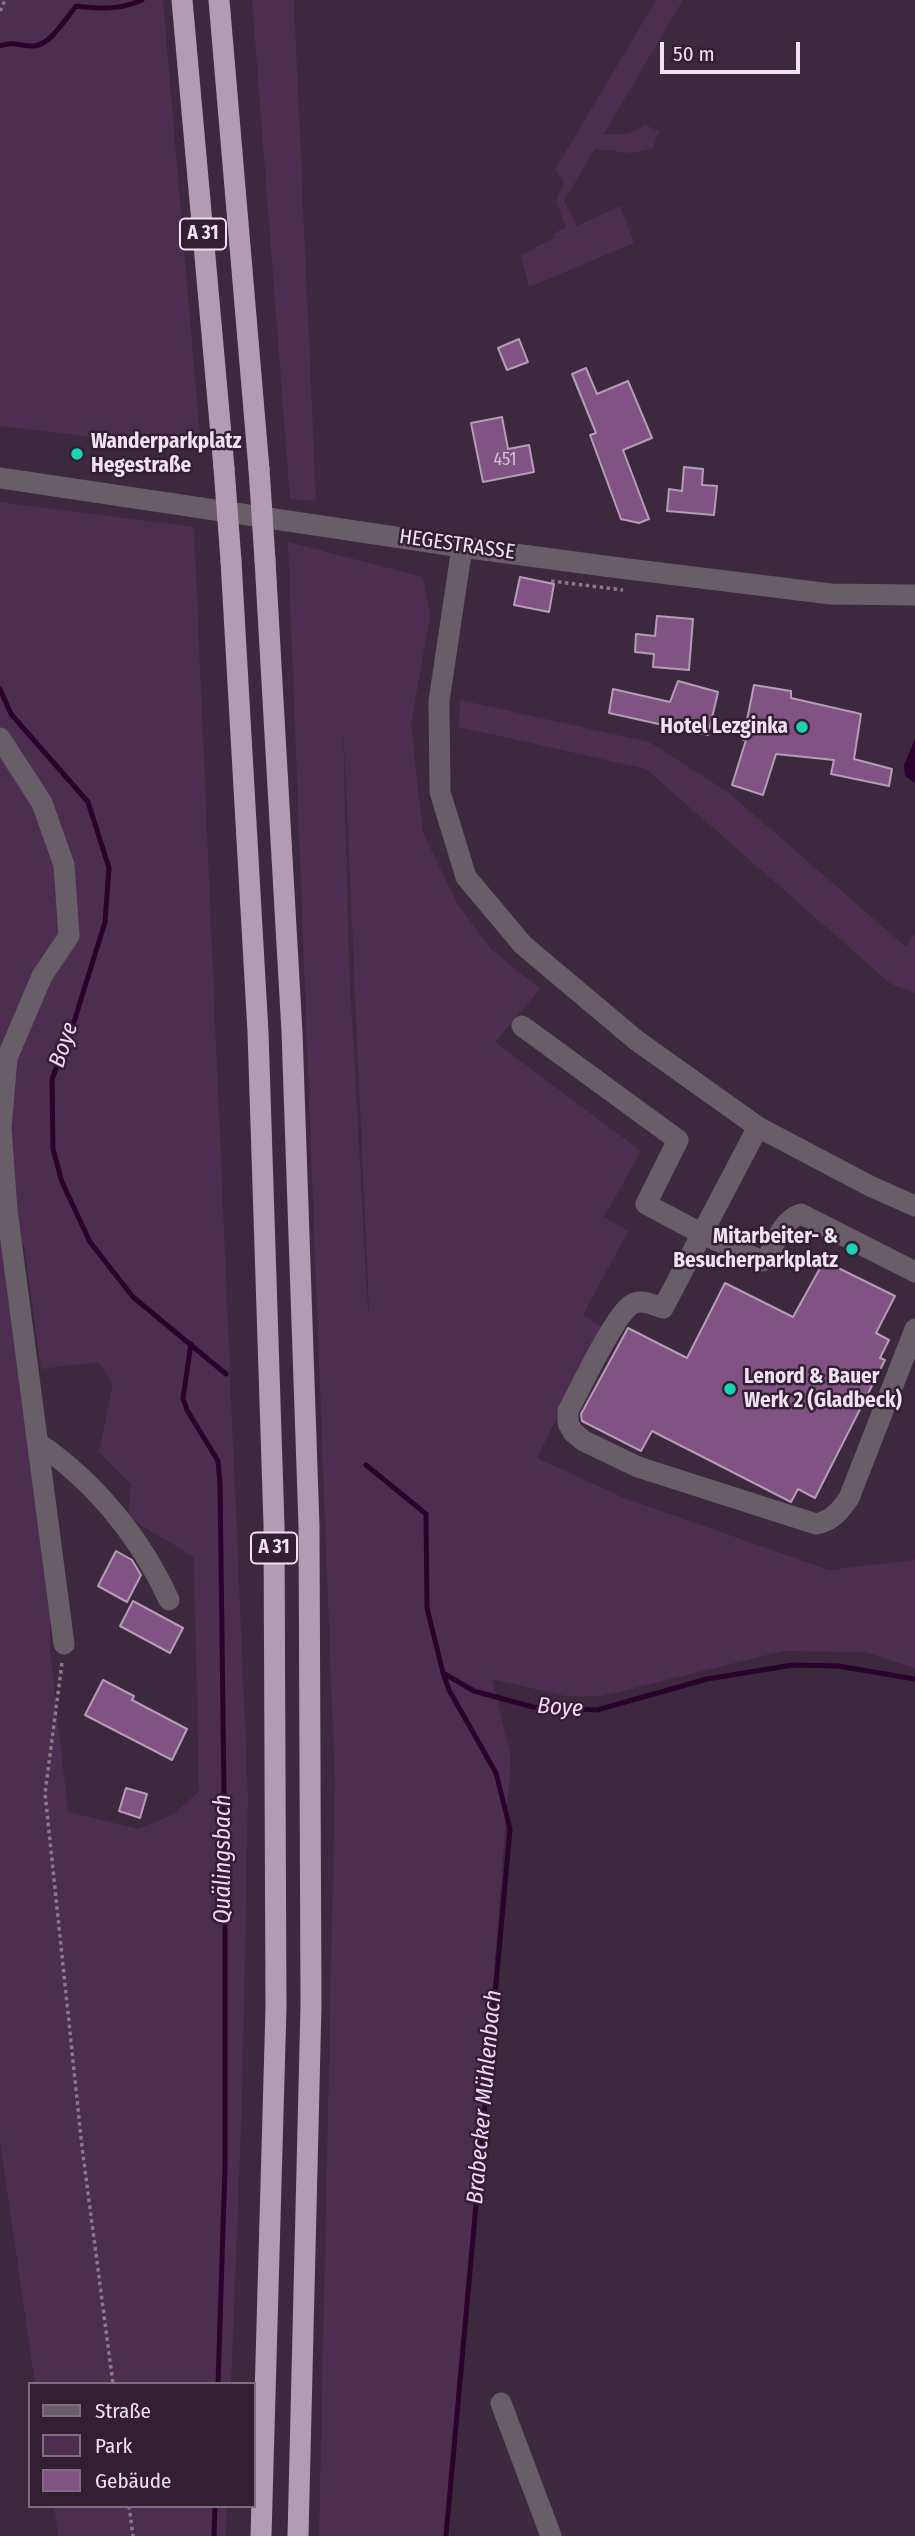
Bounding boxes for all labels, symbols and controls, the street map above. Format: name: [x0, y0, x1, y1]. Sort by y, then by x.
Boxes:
scale bar: [663, 28, 803, 72]
text: 50 m: [673, 41, 715, 67]
road number: A 31: [180, 218, 226, 250]
place label: Wanderparkplatz Hegestraße: [91, 429, 241, 479]
marker: Wanderparkplatz Hegestraße: [69, 446, 85, 462]
house number: 451: [494, 449, 516, 471]
street label: HEGESTRASSE: [398, 524, 516, 566]
place label: Hotel Lezginka: [660, 714, 788, 740]
marker: Hotel Lezginka: [794, 719, 810, 735]
water label: Boye: [44, 1019, 84, 1071]
place label: Mitarbeiter- & Besucherparkplatz: [673, 1224, 838, 1274]
marker: Mitarbeiter- & Besucherparkplatz: [844, 1241, 860, 1257]
place label: Lenord & Bauer Werk 2 (Gladbeck): [744, 1364, 902, 1414]
marker: Lenord & Bauer Werk 2 (Gladbeck): [722, 1381, 738, 1397]
road number: A 31: [251, 1532, 297, 1564]
water label: Boye: [536, 1693, 584, 1723]
water label: Quälingsbach: [210, 1794, 238, 1924]
water label: Brabecker Mühlenbach: [462, 1989, 508, 2205]
legend: [28, 2382, 256, 2508]
text: Straße: [95, 2398, 151, 2424]
text: Park: [95, 2433, 132, 2459]
text: Gebäude: [95, 2468, 171, 2494]

